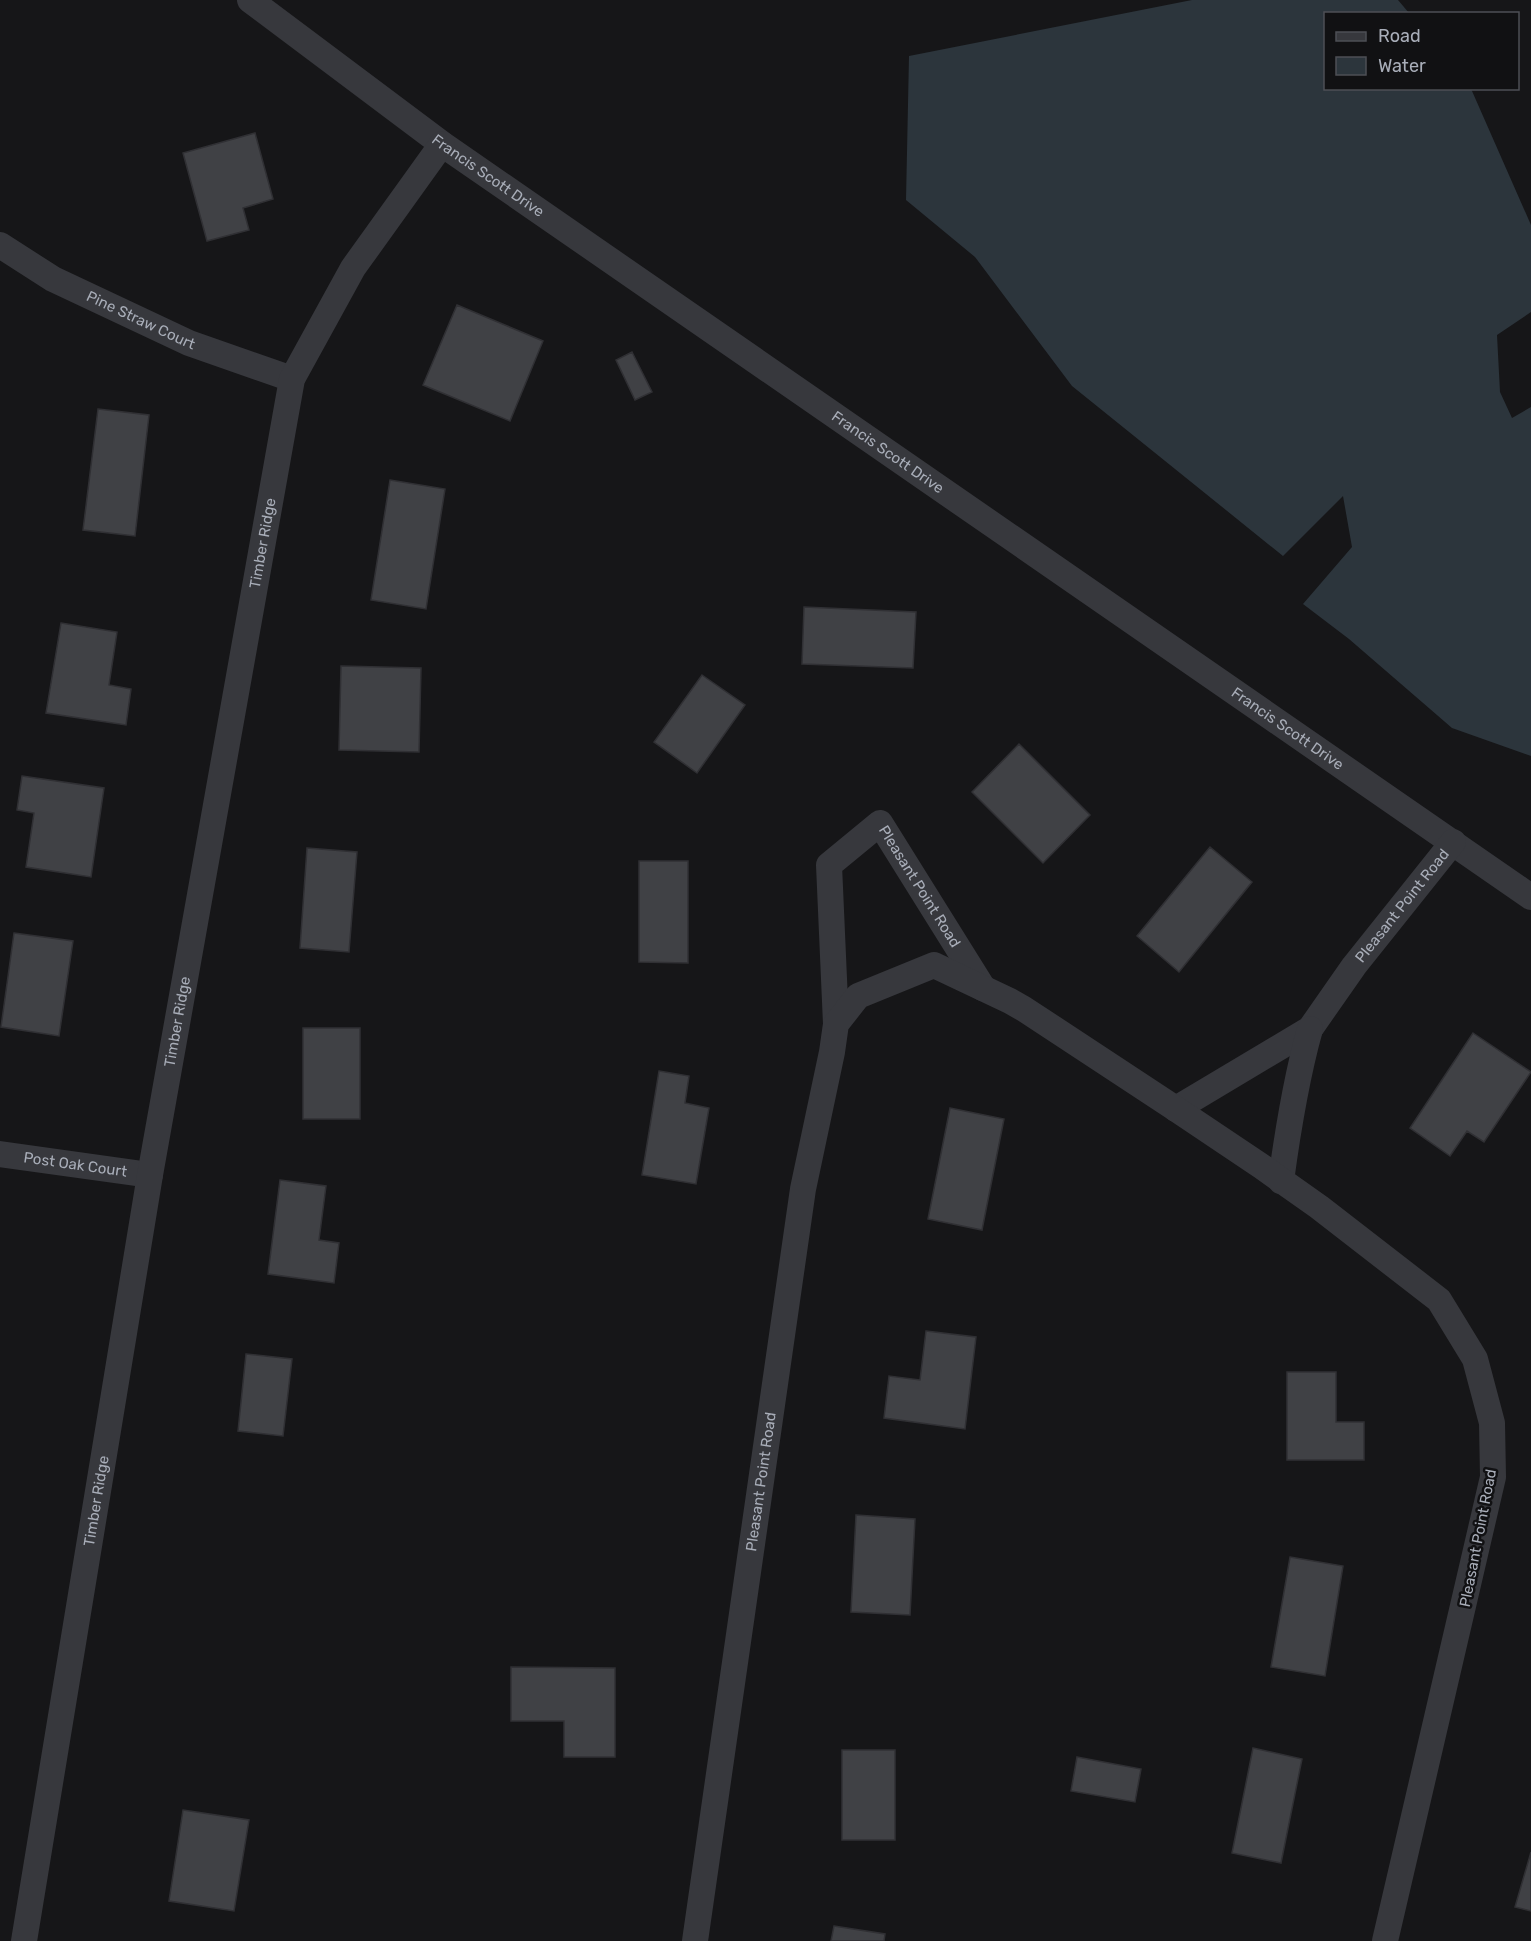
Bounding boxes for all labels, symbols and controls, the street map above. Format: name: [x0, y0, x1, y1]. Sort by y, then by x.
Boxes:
legend: [1324, 12, 1519, 90]
text: Road: [1378, 25, 1421, 47]
text: Water: [1378, 55, 1426, 77]
street label: Francis Scott Drive: [428, 131, 548, 221]
street label: Pine Straw Court: [84, 287, 198, 353]
street label: Francis Scott Drive: [828, 407, 947, 497]
street label: Timber Ridge: [246, 496, 280, 590]
street label: Francis Scott Drive: [1228, 684, 1347, 774]
street label: Pleasant Point Road: [875, 822, 964, 951]
street label: Pleasant Point Road: [1351, 845, 1453, 966]
street label: Timber Ridge: [160, 975, 194, 1068]
street label: Post Oak Court: [22, 1148, 128, 1181]
street label: Pleasant Point Road: [742, 1411, 780, 1552]
street label: Timber Ridge: [80, 1454, 113, 1548]
street label: Pleasant Point Road: [1456, 1467, 1500, 1609]

